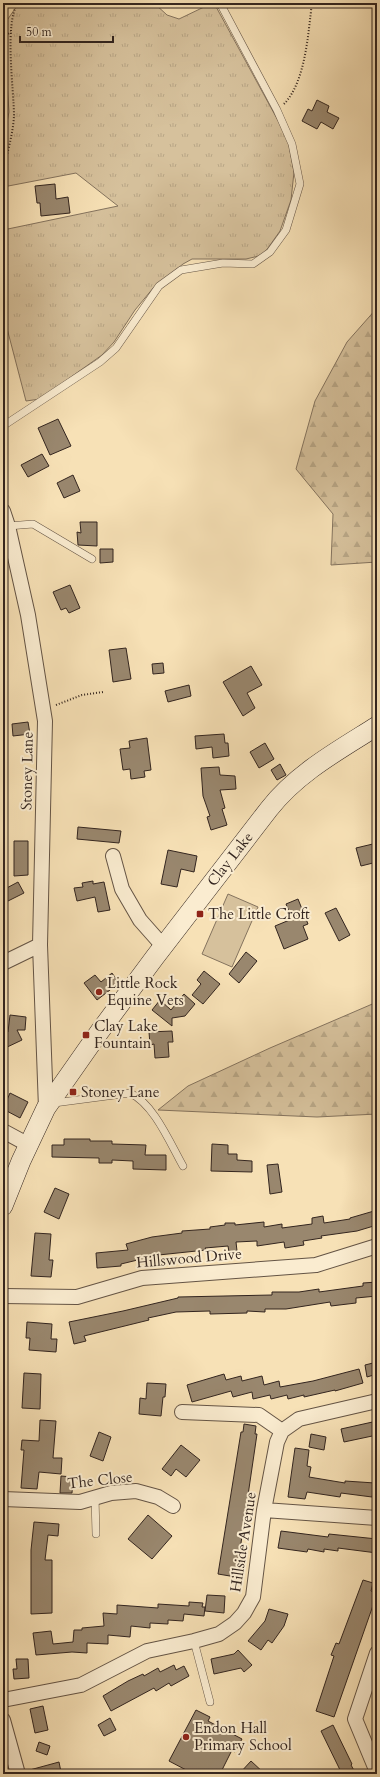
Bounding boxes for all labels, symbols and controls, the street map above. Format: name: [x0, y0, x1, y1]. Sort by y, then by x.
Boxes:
scale bar: [20, 18, 113, 44]
text: 50 m: [26, 24, 53, 40]
street label: Stoney Lane: [16, 731, 38, 810]
street label: Clay Lake: [202, 827, 258, 890]
place label: The Little Croft: [208, 904, 310, 924]
marker: The Little Croft: [195, 909, 205, 919]
place label: Little Rock Equine Vets: [107, 973, 184, 1010]
marker: Little Rock Equine Vets: [94, 987, 104, 997]
place label: Clay Lake Fountain: [94, 1016, 158, 1053]
marker: Clay Lake Fountain: [81, 1030, 91, 1040]
place label: Stoney Lane: [81, 1082, 160, 1102]
marker: Stoney Lane: [68, 1087, 78, 1097]
street label: Hillswood Drive: [135, 1243, 243, 1273]
street label: The Close: [66, 1467, 134, 1493]
street label: Hillside Avenue: [225, 1490, 261, 1593]
place label: Endon Hall Primary School: [194, 1718, 292, 1755]
marker: Endon Hall Primary School: [181, 1732, 191, 1742]

